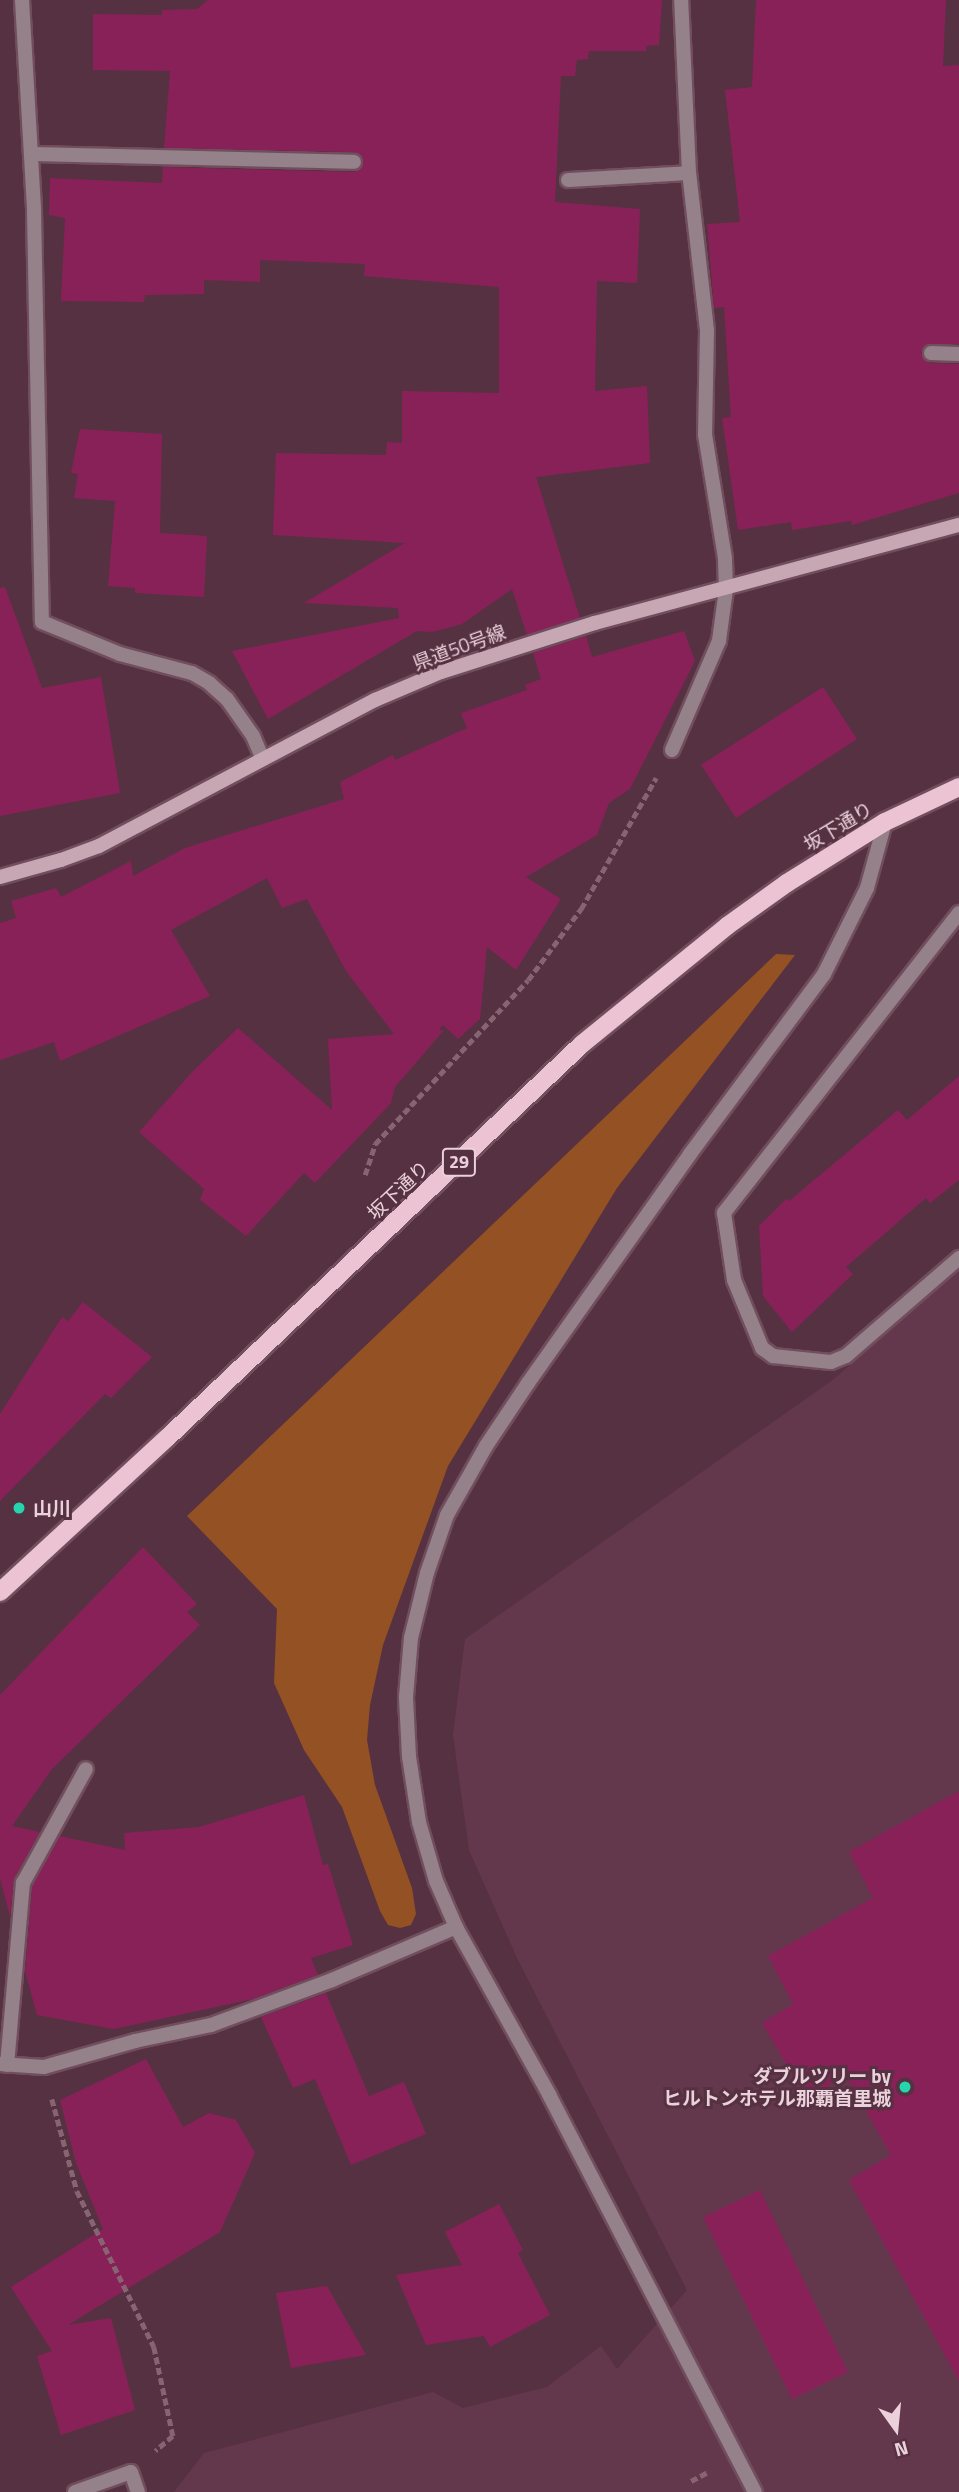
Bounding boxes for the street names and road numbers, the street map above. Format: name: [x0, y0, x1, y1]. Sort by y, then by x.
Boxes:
street label: 県道50号線: [409, 620, 509, 674]
street label: 坂下通り: [800, 797, 876, 855]
road number: 29: [442, 1148, 476, 1176]
street label: 坂下通り: [362, 1156, 434, 1224]

